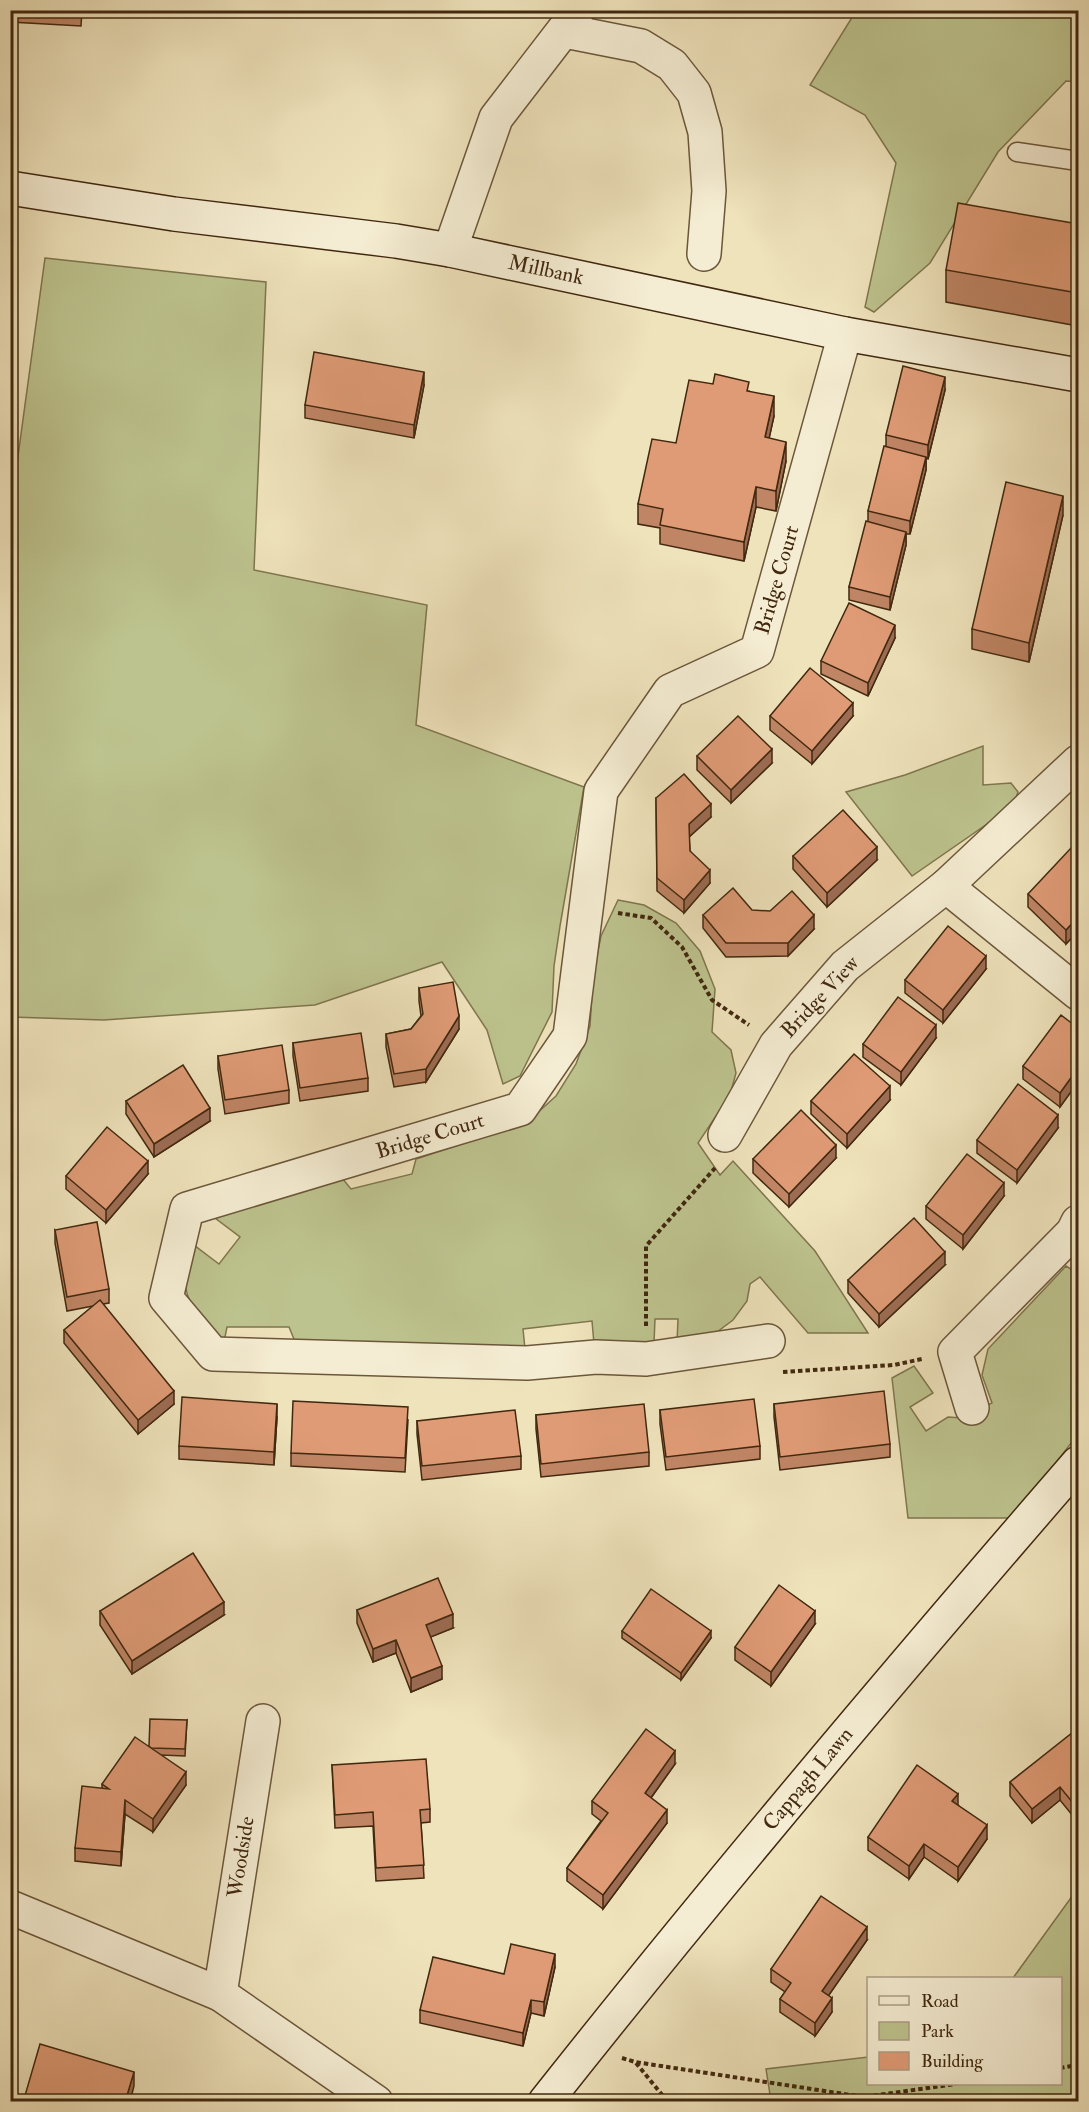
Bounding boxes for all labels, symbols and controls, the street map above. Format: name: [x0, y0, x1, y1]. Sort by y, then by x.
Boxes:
street label: Millbank: [506, 249, 586, 291]
street label: Bridge Court: [749, 522, 805, 637]
street label: Bridge View: [775, 949, 866, 1044]
street label: Bridge Court: [373, 1107, 488, 1165]
street label: Cappagh Lawn: [757, 1722, 859, 1836]
street label: Woodside: [221, 1814, 261, 1901]
legend: [867, 1977, 1062, 2085]
text: Road: [921, 1990, 959, 2013]
text: Park: [921, 2020, 954, 2043]
text: Building: [921, 2050, 984, 2073]

